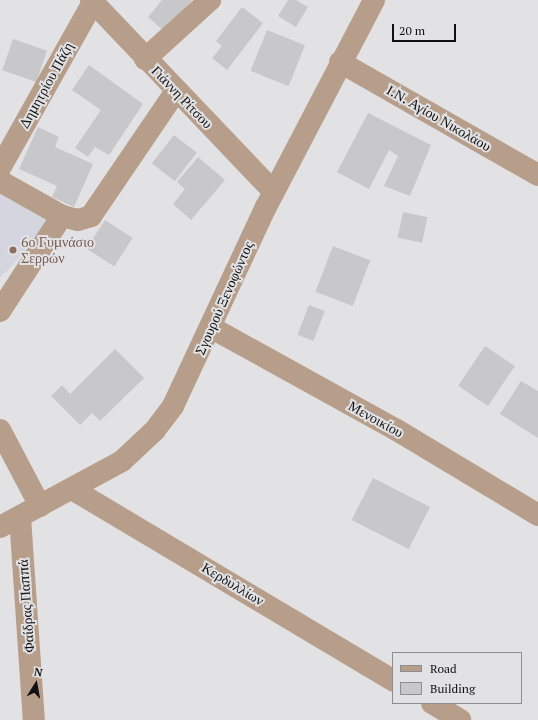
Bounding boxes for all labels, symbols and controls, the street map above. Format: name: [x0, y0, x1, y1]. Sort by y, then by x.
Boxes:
scale bar: [394, 16, 458, 42]
text: 20 m: [399, 23, 425, 38]
street label: Δημητρίου Πάζη: [16, 39, 76, 131]
street label: Γιάννη Ρίτσου: [148, 62, 216, 132]
street label: Ι.Ν. Αγίου Νικολάου: [384, 81, 494, 155]
place label: 6ο Γυμνάσιο Σερρών: [21, 234, 94, 266]
street label: Σγουρού Ξενοφώντος: [191, 239, 257, 357]
marker: 6ο Γυμνάσιο Σερρών: [8, 245, 18, 255]
street label: Μενοικίου: [346, 397, 406, 441]
street label: Φαίδρας Παππά: [14, 559, 38, 653]
street label: Κερδυλλίων: [199, 559, 267, 609]
legend: [392, 652, 522, 704]
text: Road: [430, 661, 457, 676]
north arrow: [16, 664, 56, 704]
text: N: [33, 665, 44, 680]
text: Building: [430, 681, 475, 696]

